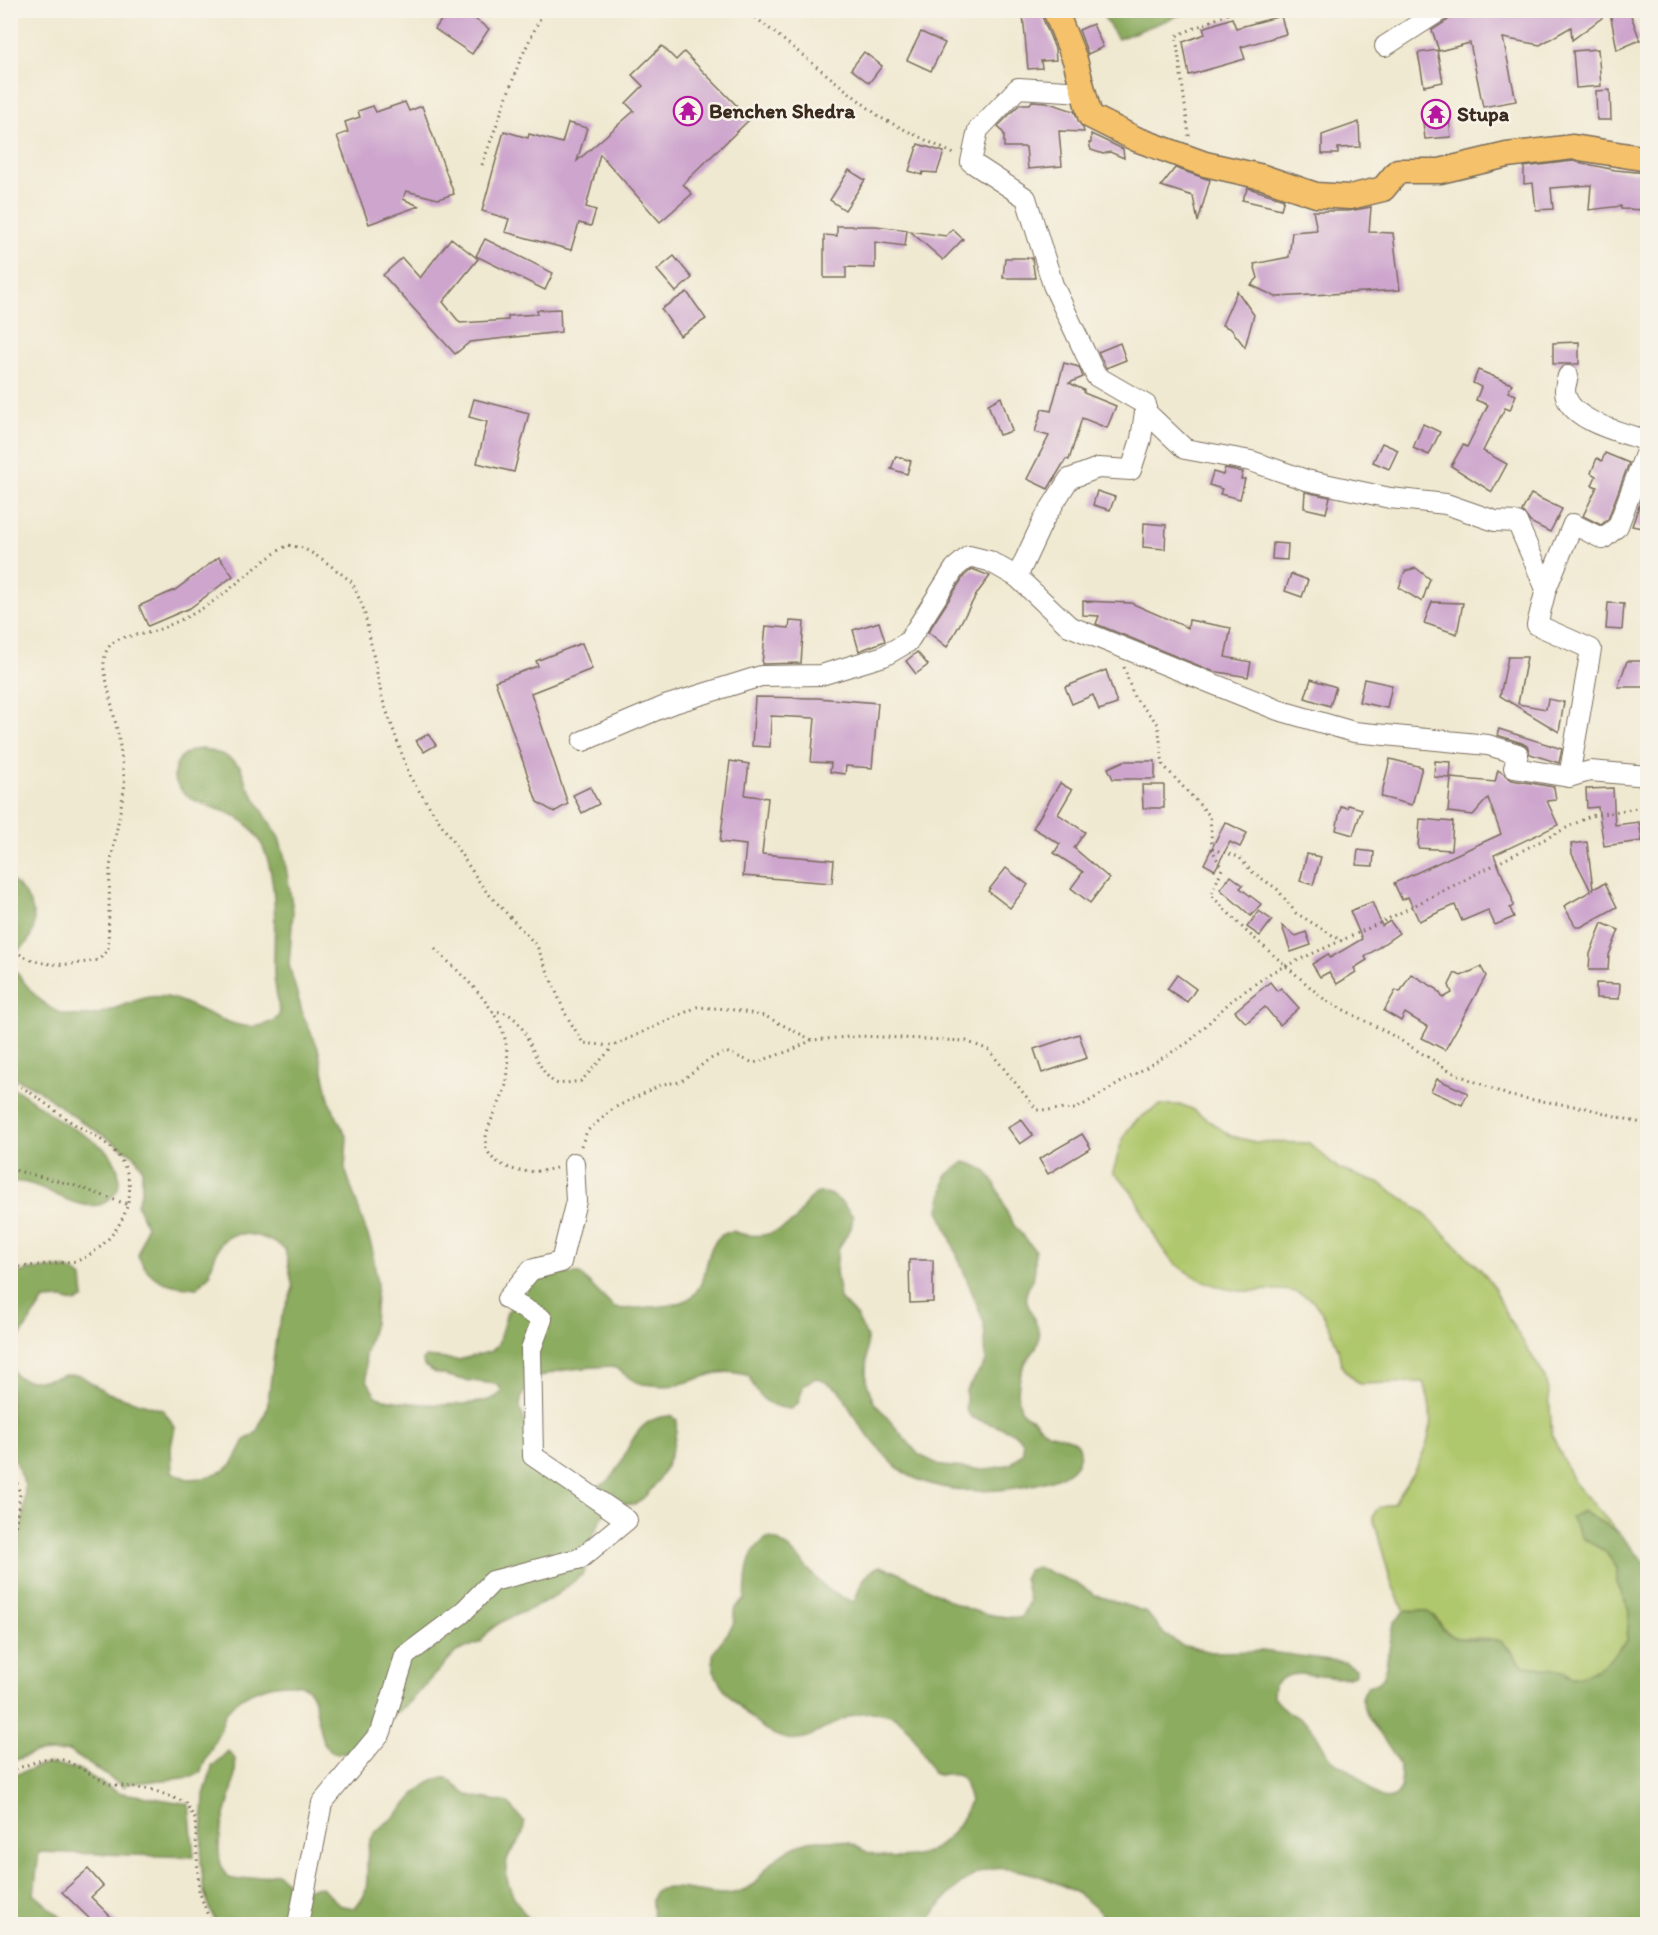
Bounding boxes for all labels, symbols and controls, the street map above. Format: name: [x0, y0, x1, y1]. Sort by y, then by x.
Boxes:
temple icon: Benchen Shedra: [672, 95, 704, 127]
place label: Benchen Shedra: [709, 98, 856, 123]
temple icon: Stupa: [1420, 98, 1452, 130]
place label: Stupa: [1457, 101, 1510, 127]

